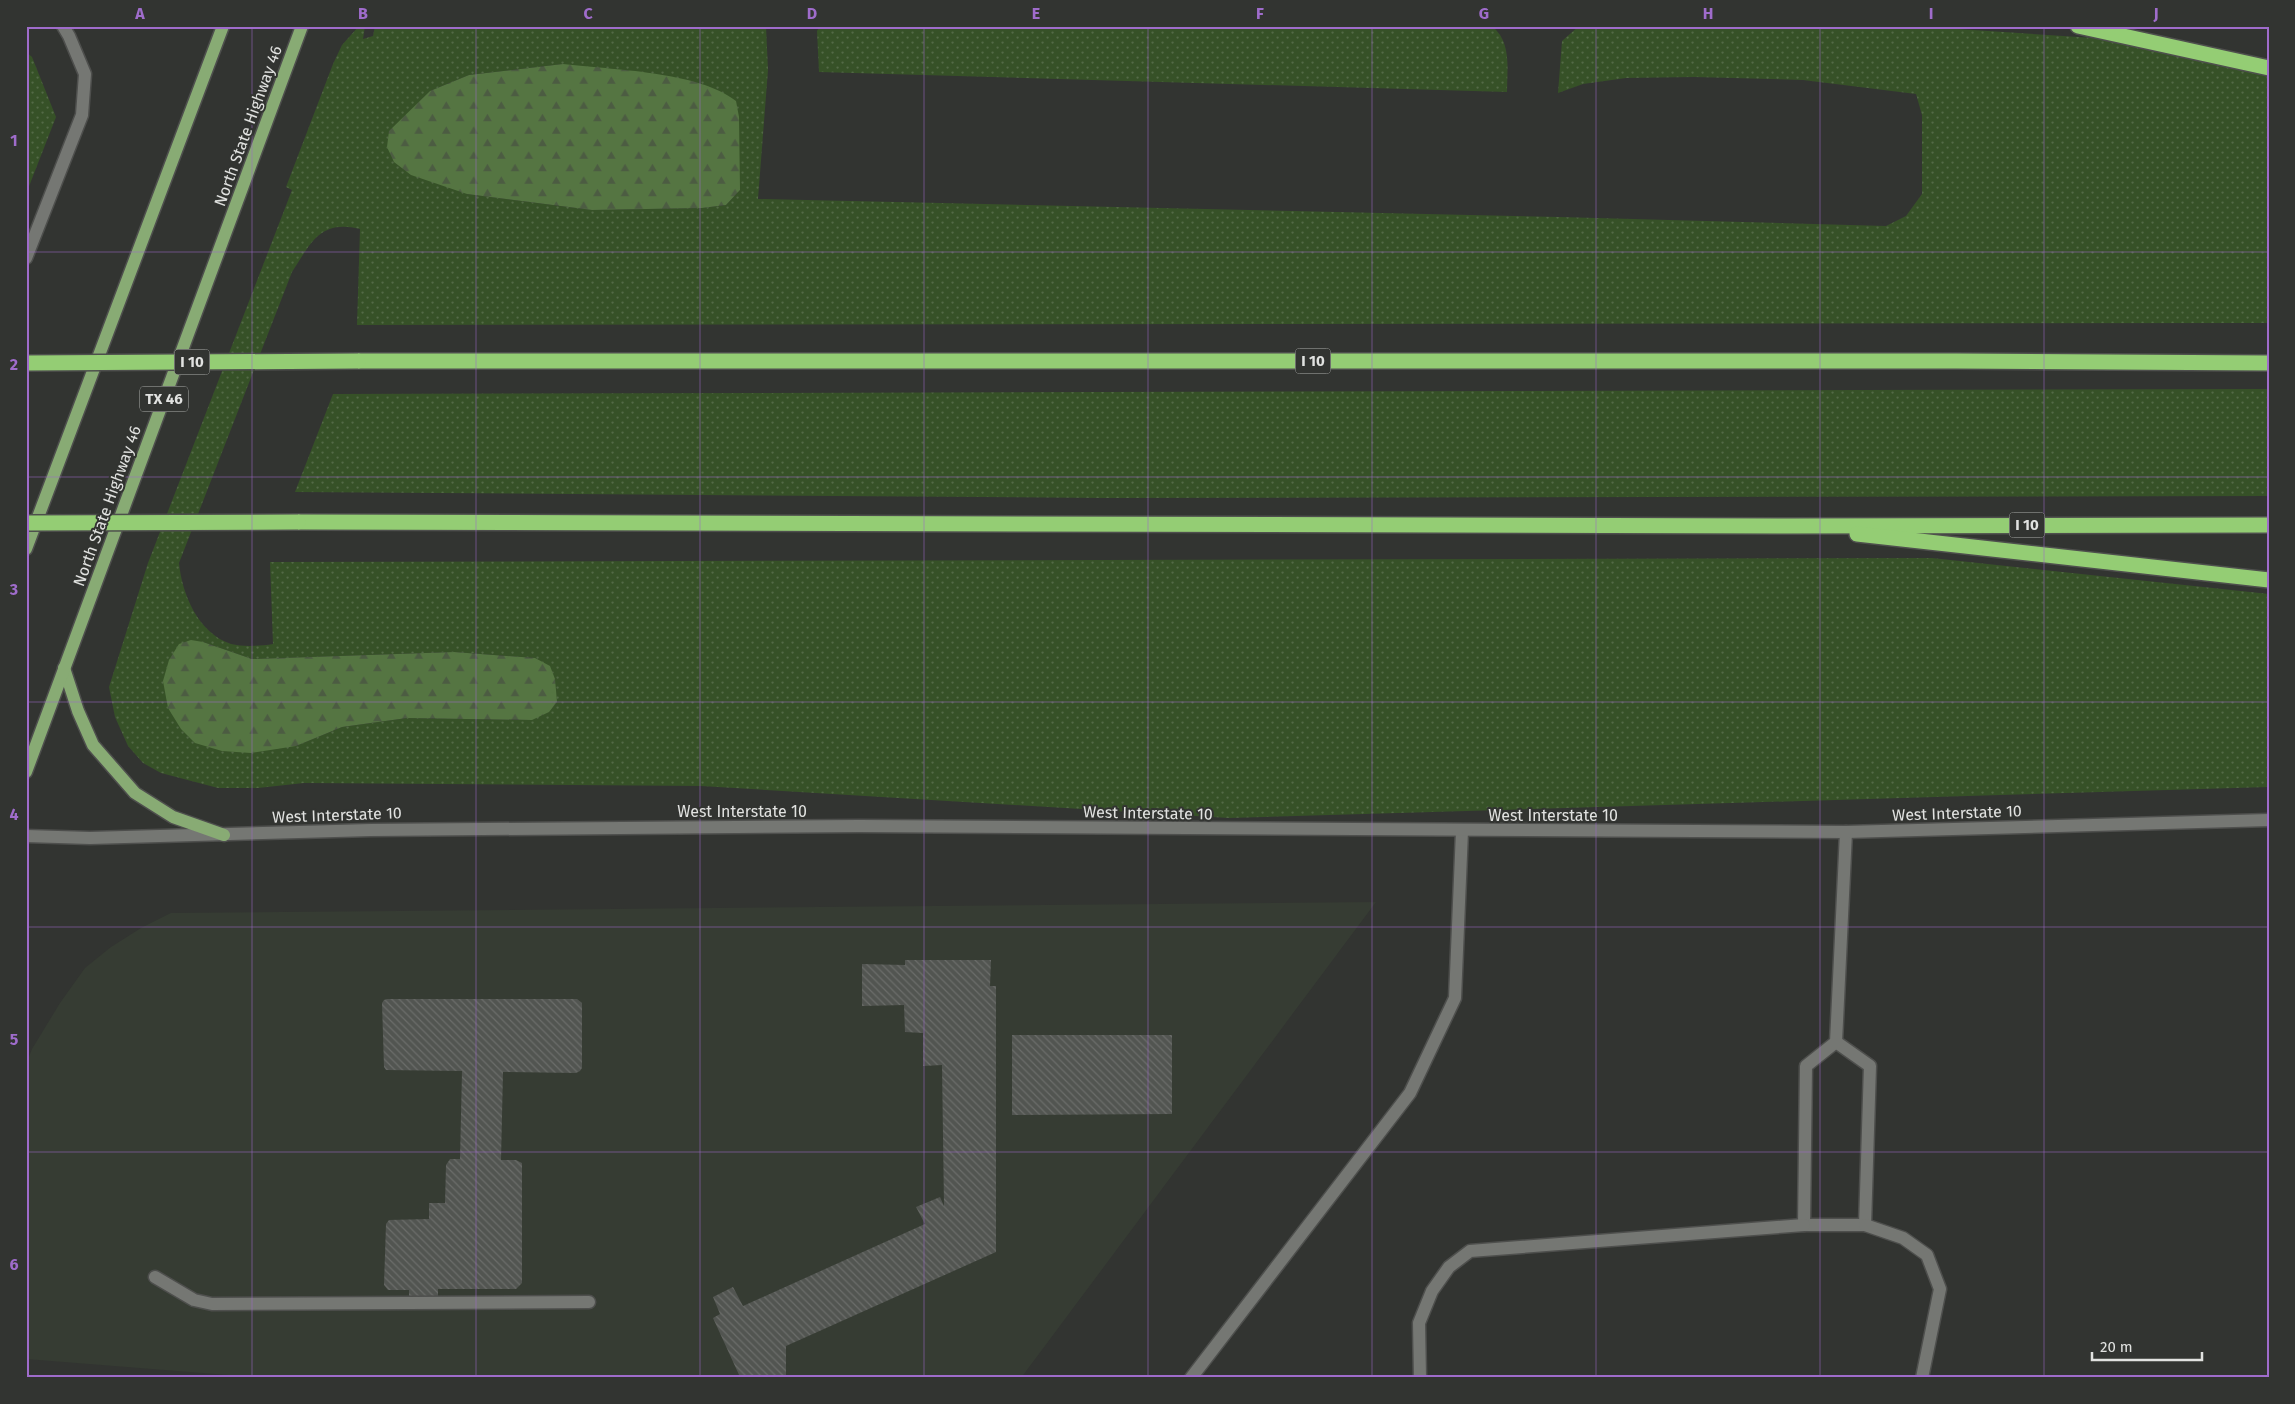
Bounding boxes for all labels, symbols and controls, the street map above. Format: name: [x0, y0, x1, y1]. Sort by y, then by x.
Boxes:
text: A: [134, 4, 145, 23]
text: B: [358, 4, 368, 23]
text: C: [583, 4, 593, 23]
text: D: [807, 4, 817, 23]
text: E: [1032, 4, 1040, 23]
text: F: [1256, 4, 1264, 23]
text: G: [1479, 4, 1489, 23]
text: H: [1703, 4, 1713, 23]
text: I: [1929, 4, 1933, 23]
text: J: [2152, 4, 2159, 23]
street label: North State Highway 46: [210, 43, 286, 209]
text: 1: [10, 131, 18, 150]
road number: I 10: [1296, 348, 1330, 374]
road number: I 10: [174, 350, 210, 374]
text: 2: [10, 355, 18, 374]
road number: TX 46: [140, 386, 188, 412]
street label: North State Highway 46: [69, 423, 145, 589]
road number: I 10: [2010, 512, 2044, 538]
text: 3: [9, 580, 18, 599]
street label: West Interstate 10: [1892, 801, 2022, 825]
street label: West Interstate 10: [677, 802, 807, 821]
street label: West Interstate 10: [1083, 802, 1213, 824]
street label: West Interstate 10: [272, 803, 402, 827]
text: 4: [9, 805, 19, 824]
street label: West Interstate 10: [1488, 806, 1618, 825]
text: 5: [10, 1030, 19, 1049]
text: 6: [9, 1255, 19, 1274]
scale bar: [2092, 1329, 2202, 1361]
text: 20 m: [2100, 1338, 2133, 1356]

